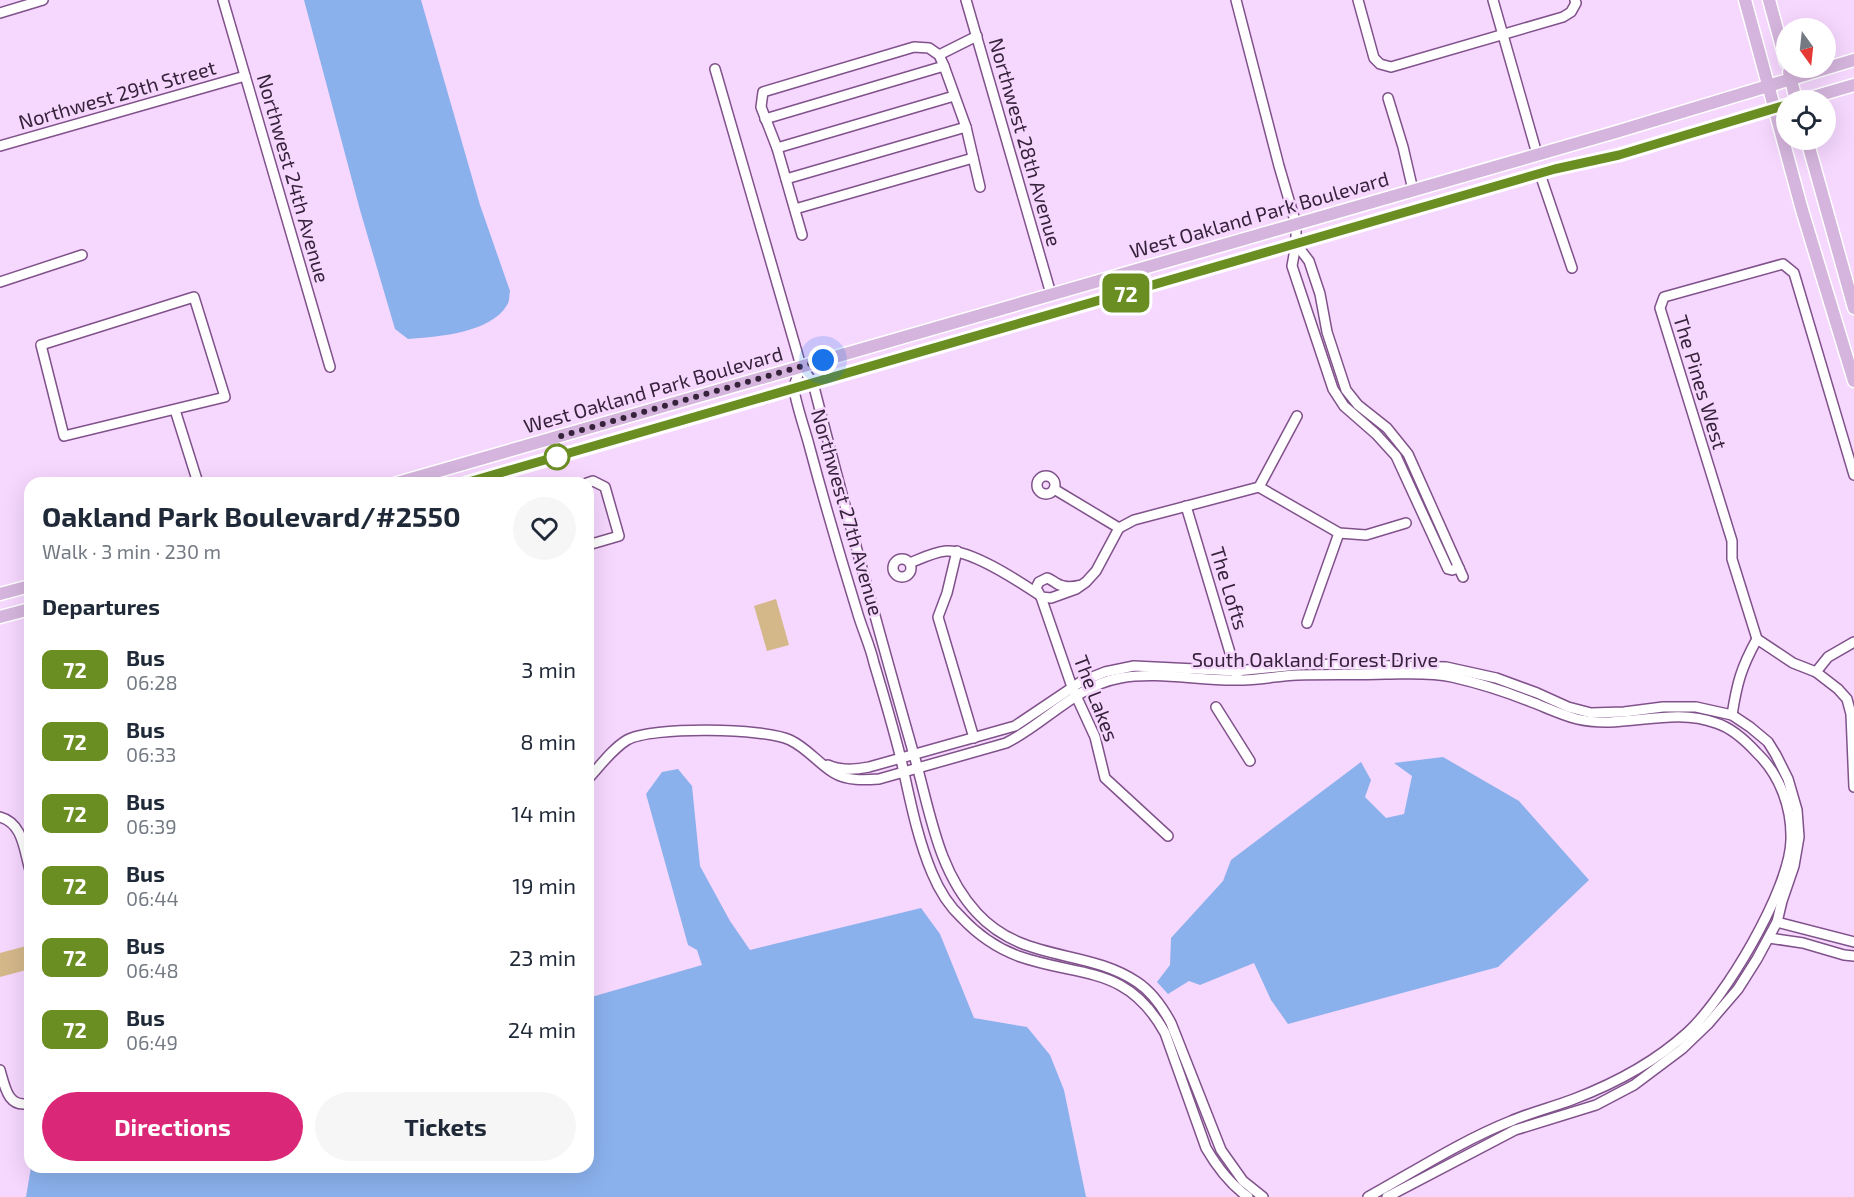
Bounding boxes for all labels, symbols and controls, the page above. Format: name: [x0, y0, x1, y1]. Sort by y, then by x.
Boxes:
north arrow: [1776, 18, 1836, 78]
map controls: [1776, 18, 1836, 150]
street label: Northwest 28th Avenue: [985, 35, 1067, 249]
street label: Northwest 29th Street: [16, 54, 219, 134]
street label: Northwest 24th Avenue: [253, 71, 335, 285]
button: locate: [1776, 90, 1836, 150]
street label: West Oakland Park Boulevard: [1127, 165, 1391, 263]
line badge: 72: [1099, 274, 1153, 312]
text: 72: [1114, 281, 1138, 306]
street label: The Pines West: [1669, 312, 1733, 452]
street label: West Oakland Park Boulevard: [521, 340, 785, 438]
your location: [808, 345, 838, 375]
street label: Northwest 27th Avenue: [807, 406, 889, 618]
unlabelled marker: [544, 444, 570, 470]
button: heart: [513, 497, 576, 560]
text: Oakland Park Boulevard/#2550: [42, 499, 461, 533]
text: Walk · 3 min · 230 m: [42, 539, 221, 563]
street label: The Lofts: [1206, 544, 1254, 632]
text: Departures: [42, 593, 160, 619]
text: Bus: [126, 644, 165, 670]
street label: South Oakland Forest Drive: [1192, 647, 1438, 671]
street label: The Lakes: [1070, 651, 1124, 745]
text: 3 min: [521, 656, 576, 682]
text: 72: [63, 657, 87, 682]
text: 06:28: [126, 670, 178, 694]
text: Bus: [126, 716, 165, 742]
text: 8 min: [520, 728, 576, 754]
text: 72: [63, 729, 87, 754]
text: 06:33: [126, 742, 176, 766]
text: Bus: [126, 788, 165, 814]
text: 14 min: [511, 800, 576, 826]
text: 72: [63, 801, 87, 826]
text: 06:39: [126, 814, 177, 838]
text: Bus: [126, 860, 165, 886]
text: 19 min: [512, 872, 576, 898]
text: 72: [63, 873, 87, 898]
text: 06:44: [126, 886, 179, 910]
text: Bus: [126, 932, 165, 958]
text: 23 min: [509, 944, 576, 970]
text: 72: [63, 945, 87, 970]
text: 06:48: [126, 958, 179, 982]
text: Bus: [126, 1004, 165, 1030]
text: 24 min: [508, 1016, 576, 1042]
text: 72: [63, 1017, 87, 1042]
text: 06:49: [126, 1030, 178, 1054]
button: Directions: [42, 1092, 303, 1161]
button: Tickets: [315, 1092, 576, 1161]

